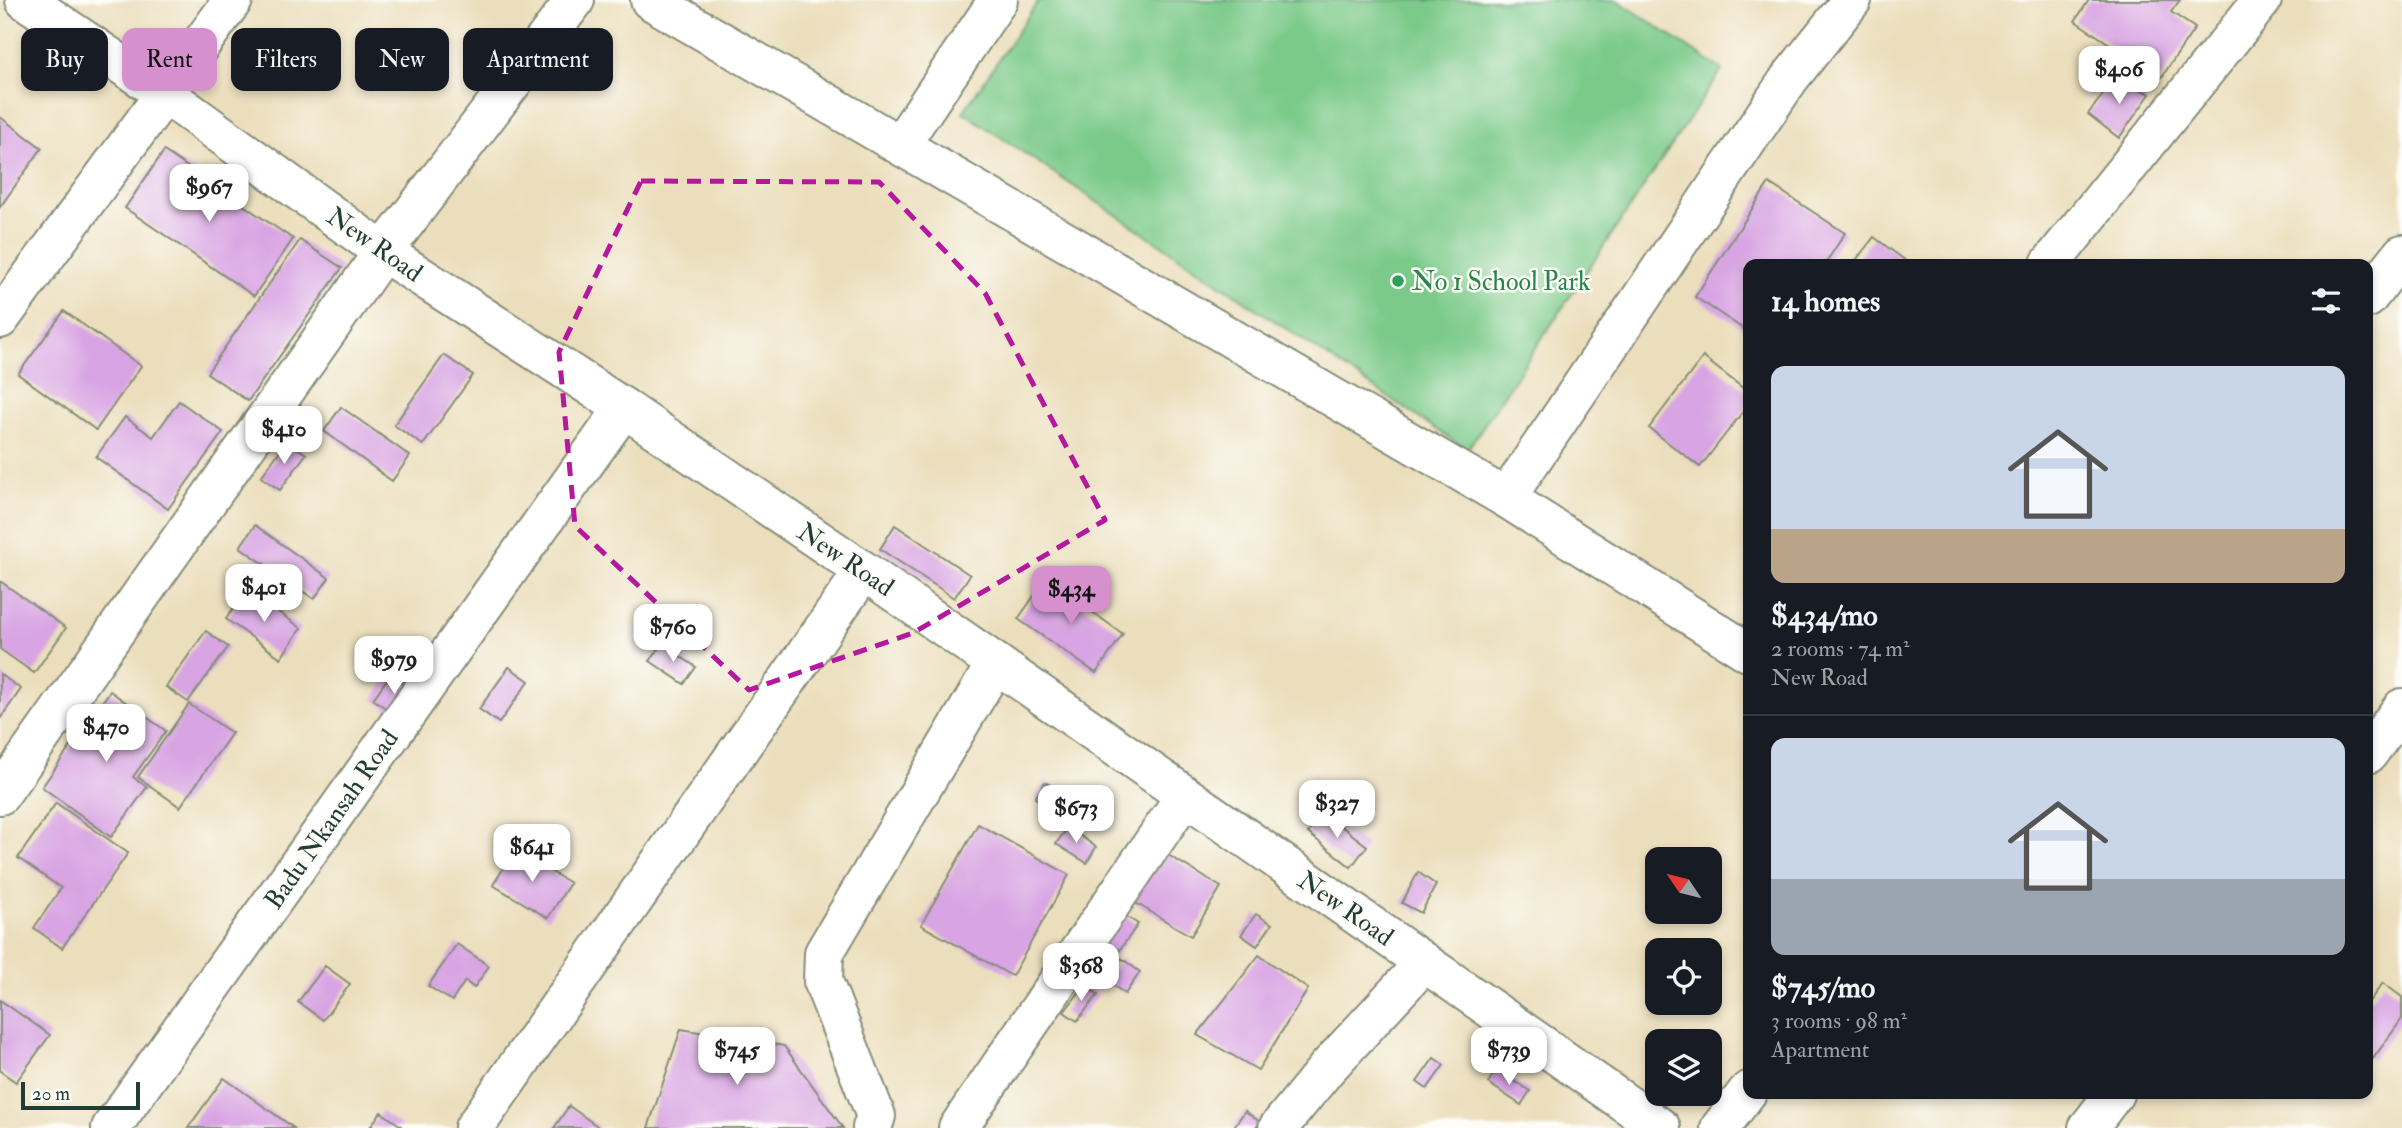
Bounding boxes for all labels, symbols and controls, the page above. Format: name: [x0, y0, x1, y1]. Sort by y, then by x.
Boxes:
chip: Buy: [21, 28, 108, 91]
chip: Rent: [122, 28, 217, 91]
chip: Filters: [231, 28, 341, 91]
chip: New: [355, 28, 449, 91]
chip: Apartment: [463, 28, 613, 91]
pin: $406: [2078, 46, 2160, 106]
text: $406: [2095, 54, 2143, 83]
pin: $967: [168, 164, 250, 224]
text: $967: [186, 172, 232, 201]
street label: New Road: [320, 200, 429, 289]
place label: No 1 School Park: [1412, 266, 1591, 298]
marker: No 1 School Park: [1390, 273, 1406, 289]
icon: filters: [2307, 282, 2345, 320]
text: 14 homes: [1771, 283, 1880, 320]
pin: $410: [243, 406, 325, 466]
icon: home: [1995, 411, 2121, 537]
text: $410: [261, 414, 307, 443]
street label: New Road: [791, 516, 900, 604]
pin: $401: [223, 564, 305, 624]
pin: $434: [1030, 566, 1112, 626]
text: $401: [241, 572, 287, 601]
text: $434: [1048, 574, 1094, 603]
text: $434/mo: [1771, 597, 1878, 634]
pin: $760: [632, 604, 714, 664]
text: $760: [650, 612, 696, 641]
text: 2 rooms · 74 m²: [1771, 634, 1910, 663]
pin: $979: [353, 636, 435, 696]
text: $979: [370, 644, 418, 673]
text: New Road: [1771, 663, 1868, 692]
pin: $470: [65, 704, 147, 764]
text: $470: [82, 712, 130, 741]
street label: Badu Nkansah Road: [258, 723, 406, 916]
pin: $327: [1296, 780, 1378, 840]
icon: home: [1995, 783, 2121, 909]
pin: $673: [1035, 786, 1117, 845]
text: $327: [1315, 788, 1359, 817]
text: $673: [1054, 793, 1098, 822]
pin: $641: [491, 824, 573, 884]
text: $641: [509, 832, 555, 861]
north arrow: [1645, 847, 1722, 924]
map controls: [1645, 847, 1722, 1106]
street label: New Road: [1291, 864, 1400, 953]
button: locate: [1645, 938, 1722, 1015]
pin: $368: [1040, 944, 1122, 1003]
text: $368: [1059, 951, 1103, 980]
text: $745/mo: [1771, 969, 1875, 1006]
text: 3 rooms · 98 m²: [1771, 1006, 1907, 1035]
pin: $745: [696, 1028, 778, 1087]
pin: $739: [1468, 1028, 1550, 1087]
button: layers: [1645, 1029, 1722, 1106]
text: $745: [714, 1035, 760, 1064]
text: $739: [1487, 1035, 1531, 1064]
text: Apartment: [1771, 1035, 1869, 1064]
scale bar: [21, 1079, 140, 1111]
text: 20 m: [32, 1082, 70, 1106]

